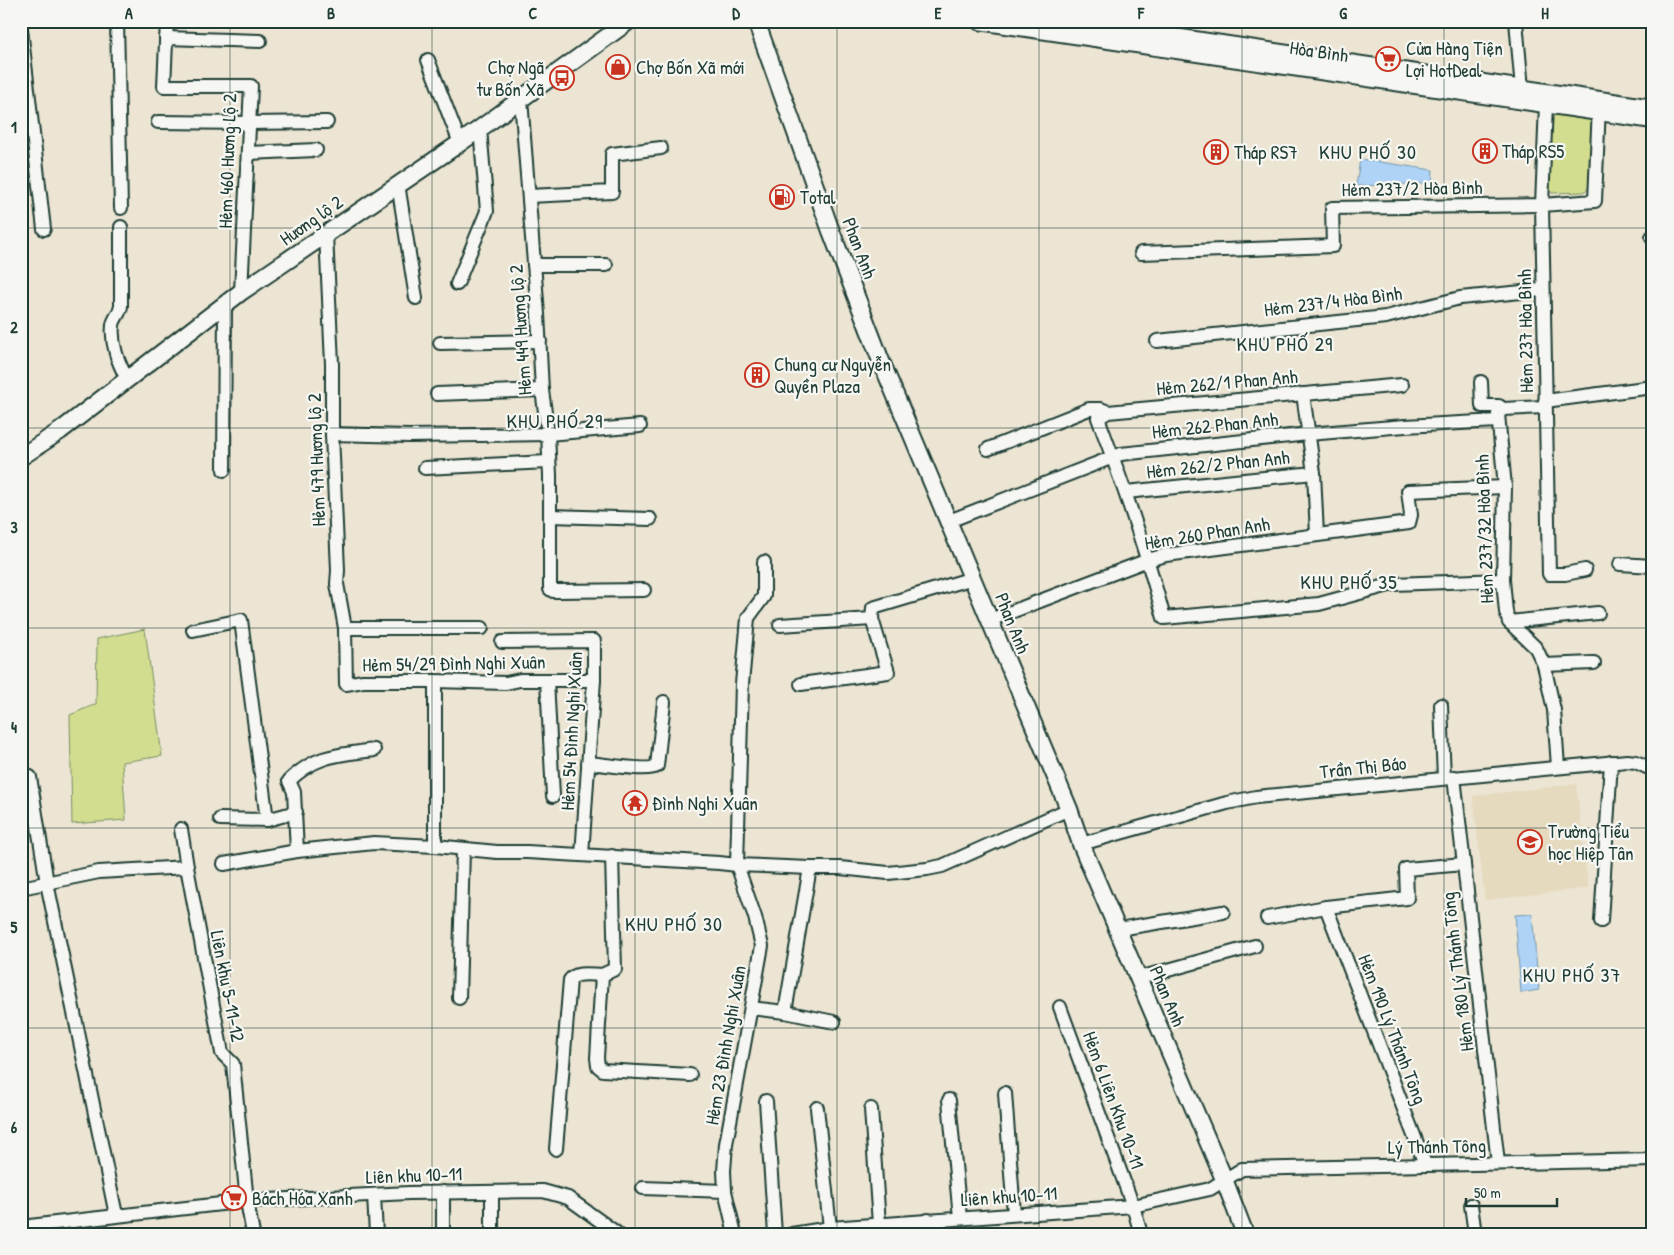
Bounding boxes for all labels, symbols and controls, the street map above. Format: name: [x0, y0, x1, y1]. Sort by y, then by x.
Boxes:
text: A: [125, 2, 133, 24]
text: B: [327, 2, 335, 24]
text: C: [529, 2, 538, 24]
text: D: [732, 2, 740, 24]
text: E: [934, 2, 942, 24]
text: F: [1137, 2, 1145, 24]
text: G: [1339, 2, 1347, 24]
text: H: [1541, 2, 1549, 24]
street label: Hòa Bình: [1288, 34, 1350, 68]
place label: Cửa Hàng Tiện Lợi HotDeal: [1406, 35, 1503, 83]
supermarket icon: Cửa Hàng Tiện Lợi HotDeal: [1375, 46, 1401, 72]
place label: Chợ Ngã tư Bốn Xã: [476, 54, 545, 102]
shop icon: Chợ Bốn Xã mới: [605, 54, 631, 80]
place label: Chợ Bốn Xã mới: [636, 54, 745, 80]
bus stop icon: Chợ Ngã tư Bốn Xã: [549, 65, 575, 91]
street label: Hẻm 460 Hương Lộ 2: [212, 93, 242, 229]
text: 1: [11, 116, 17, 138]
district label: KHU PHỐ 30: [1319, 138, 1417, 165]
building icon: Tháp RS5: [1472, 138, 1498, 164]
place label: Tháp RS5: [1502, 138, 1564, 164]
building icon: Tháp RS7: [1203, 139, 1229, 165]
place label: Tháp RS7: [1234, 139, 1298, 165]
street label: Hẻm 237/2 Hòa Bình: [1341, 174, 1483, 202]
fuel station icon: Total: [769, 184, 795, 210]
place label: Total: [800, 184, 837, 210]
street label: Hương lộ 2: [274, 189, 348, 251]
street label: Phan Anh: [837, 214, 883, 282]
street label: Hẻm 449 Hương lộ 2: [502, 264, 538, 396]
street label: Hẻm 237 Hòa Bình: [1511, 269, 1539, 393]
street label: Hẻm 237/4 Hòa Bình: [1262, 280, 1404, 322]
text: 2: [10, 316, 18, 338]
district label: KHU PHỐ 29: [1237, 330, 1333, 357]
place label: Chung cư Nguyễn Quyền Plaza: [774, 351, 891, 399]
building icon: Chung cư Nguyễn Quyền Plaza: [744, 362, 770, 388]
street label: Hẻm 262/1 Phan Anh: [1155, 363, 1299, 401]
street label: Hẻm 479 Hương lộ 2: [301, 393, 331, 527]
street label: Hẻm 262 Phan Anh: [1151, 405, 1279, 445]
district label: KHU PHỐ 29: [507, 407, 603, 434]
street label: Hẻm 262/2 Phan Anh: [1145, 444, 1291, 484]
street label: Hẻm 237/32 Hòa Bình: [1468, 454, 1500, 604]
street label: Hẻm 260 Phan Anh: [1143, 510, 1272, 556]
text: 3: [10, 516, 18, 538]
district label: KHU PHỐ 35: [1300, 568, 1398, 595]
street label: Phan Anh: [989, 589, 1037, 657]
street label: Hẻm 54/29 Đình Nghi Xuân: [362, 648, 546, 678]
street label: Hẻm 54 Đình Nghi Xuân: [554, 651, 588, 811]
text: 4: [11, 716, 17, 738]
street label: Trần Thị Báo: [1318, 749, 1408, 784]
temple icon: Đình Nghi Xuân: [622, 790, 648, 816]
place label: Đình Nghi Xuân: [652, 790, 758, 816]
place label: Trường Tiểu học Hiệp Tân: [1548, 818, 1634, 866]
school or university icon: Trường Tiểu học Hiệp Tân: [1517, 829, 1543, 855]
street label: Hẻm 180 Lý Thánh Tông: [1434, 891, 1480, 1053]
district label: KHU PHỐ 30: [625, 910, 723, 937]
text: 5: [11, 916, 18, 938]
street label: Liên khu 5-11-12: [204, 928, 252, 1044]
street label: Hẻm 190 Lý Thánh Tông: [1352, 950, 1434, 1108]
district label: KHU PHỐ 37: [1523, 961, 1621, 988]
street label: Phan Anh: [1144, 962, 1192, 1030]
street label: Hẻm 23 Đình Nghi Xuân: [698, 963, 752, 1127]
street label: Hẻm 6 Liên Khu 10-11: [1077, 1028, 1151, 1172]
text: 6: [11, 1116, 18, 1138]
street label: Lý Thánh Tông: [1388, 1132, 1486, 1160]
street label: Liên khu 10-11: [365, 1160, 463, 1190]
scale bar: [1466, 1175, 1558, 1207]
street label: Liên khu 10-11: [960, 1180, 1058, 1212]
text: 50 m: [1474, 1182, 1501, 1203]
supermarket icon: Bách Hóa Xanh: [221, 1185, 247, 1211]
place label: Bách Hóa Xanh: [252, 1185, 353, 1211]

